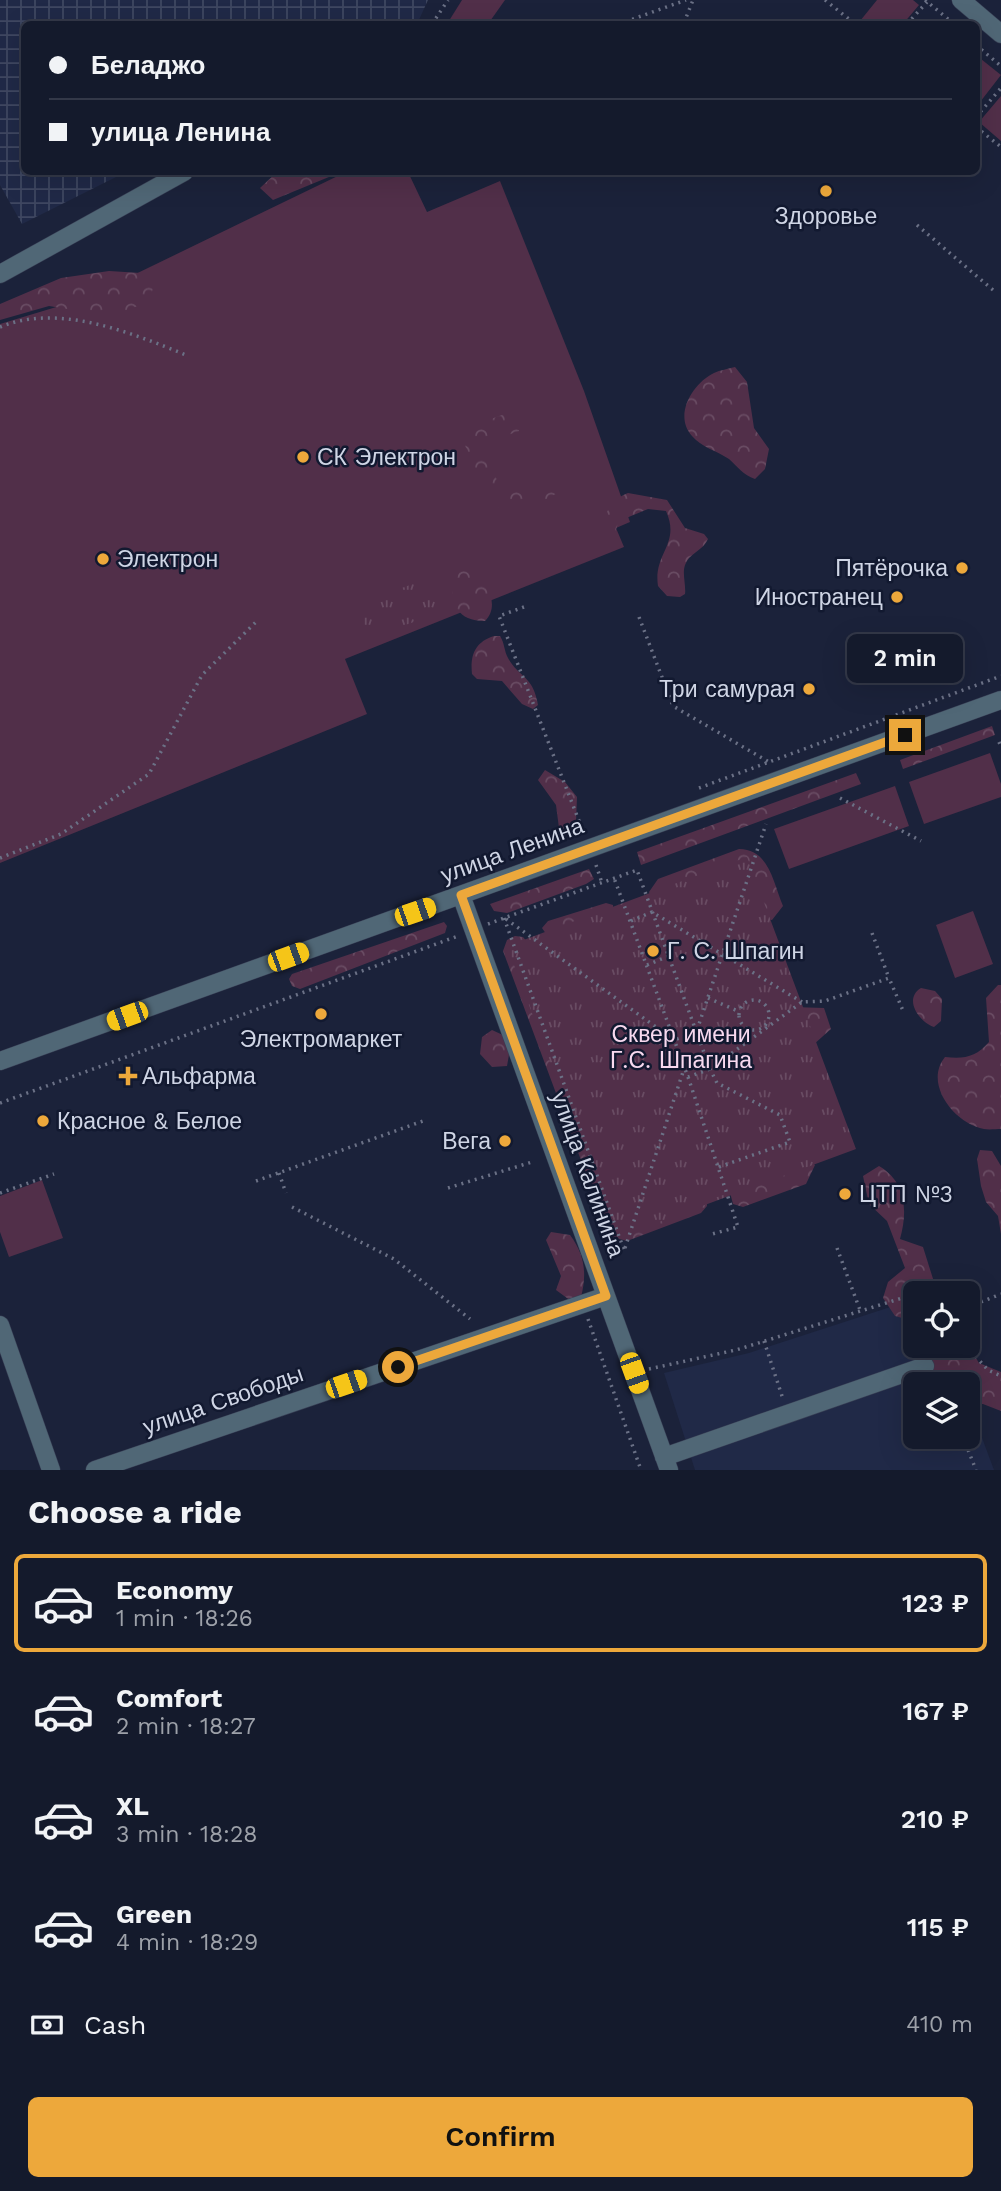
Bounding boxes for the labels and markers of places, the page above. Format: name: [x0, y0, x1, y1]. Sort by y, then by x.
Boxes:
marker: Здоровье: [818, 183, 834, 199]
place label: Здоровье: [775, 203, 877, 230]
place label: СК Электрон: [317, 444, 456, 471]
marker: СК Электрон: [295, 449, 311, 465]
place label: Электрон: [117, 546, 218, 573]
marker: Электрон: [95, 551, 111, 567]
place label: Пятёрочка: [835, 555, 948, 582]
marker: Пятёрочка: [954, 560, 970, 576]
place label: Иностранец: [755, 584, 883, 611]
marker: Иностранец: [889, 589, 905, 605]
place label: Три самурая: [659, 676, 795, 703]
marker: Три самурая: [801, 681, 817, 697]
place label: Г. С. Шпагин: [667, 938, 804, 965]
marker: Г. С. Шпагин: [645, 943, 661, 959]
marker: Электромаркет: [313, 1006, 329, 1022]
place label: Электромаркет: [240, 1026, 403, 1053]
place label: Альфарма: [142, 1063, 256, 1090]
marker: Альфарма: [120, 1068, 136, 1084]
place label: Красное & Белое: [57, 1108, 242, 1135]
marker: Красное & Белое: [35, 1113, 51, 1129]
place label: Вега: [442, 1128, 491, 1155]
marker: Вега: [497, 1133, 513, 1149]
place label: ЦТП №3: [859, 1181, 953, 1208]
marker: ЦТП №3: [837, 1186, 853, 1202]

